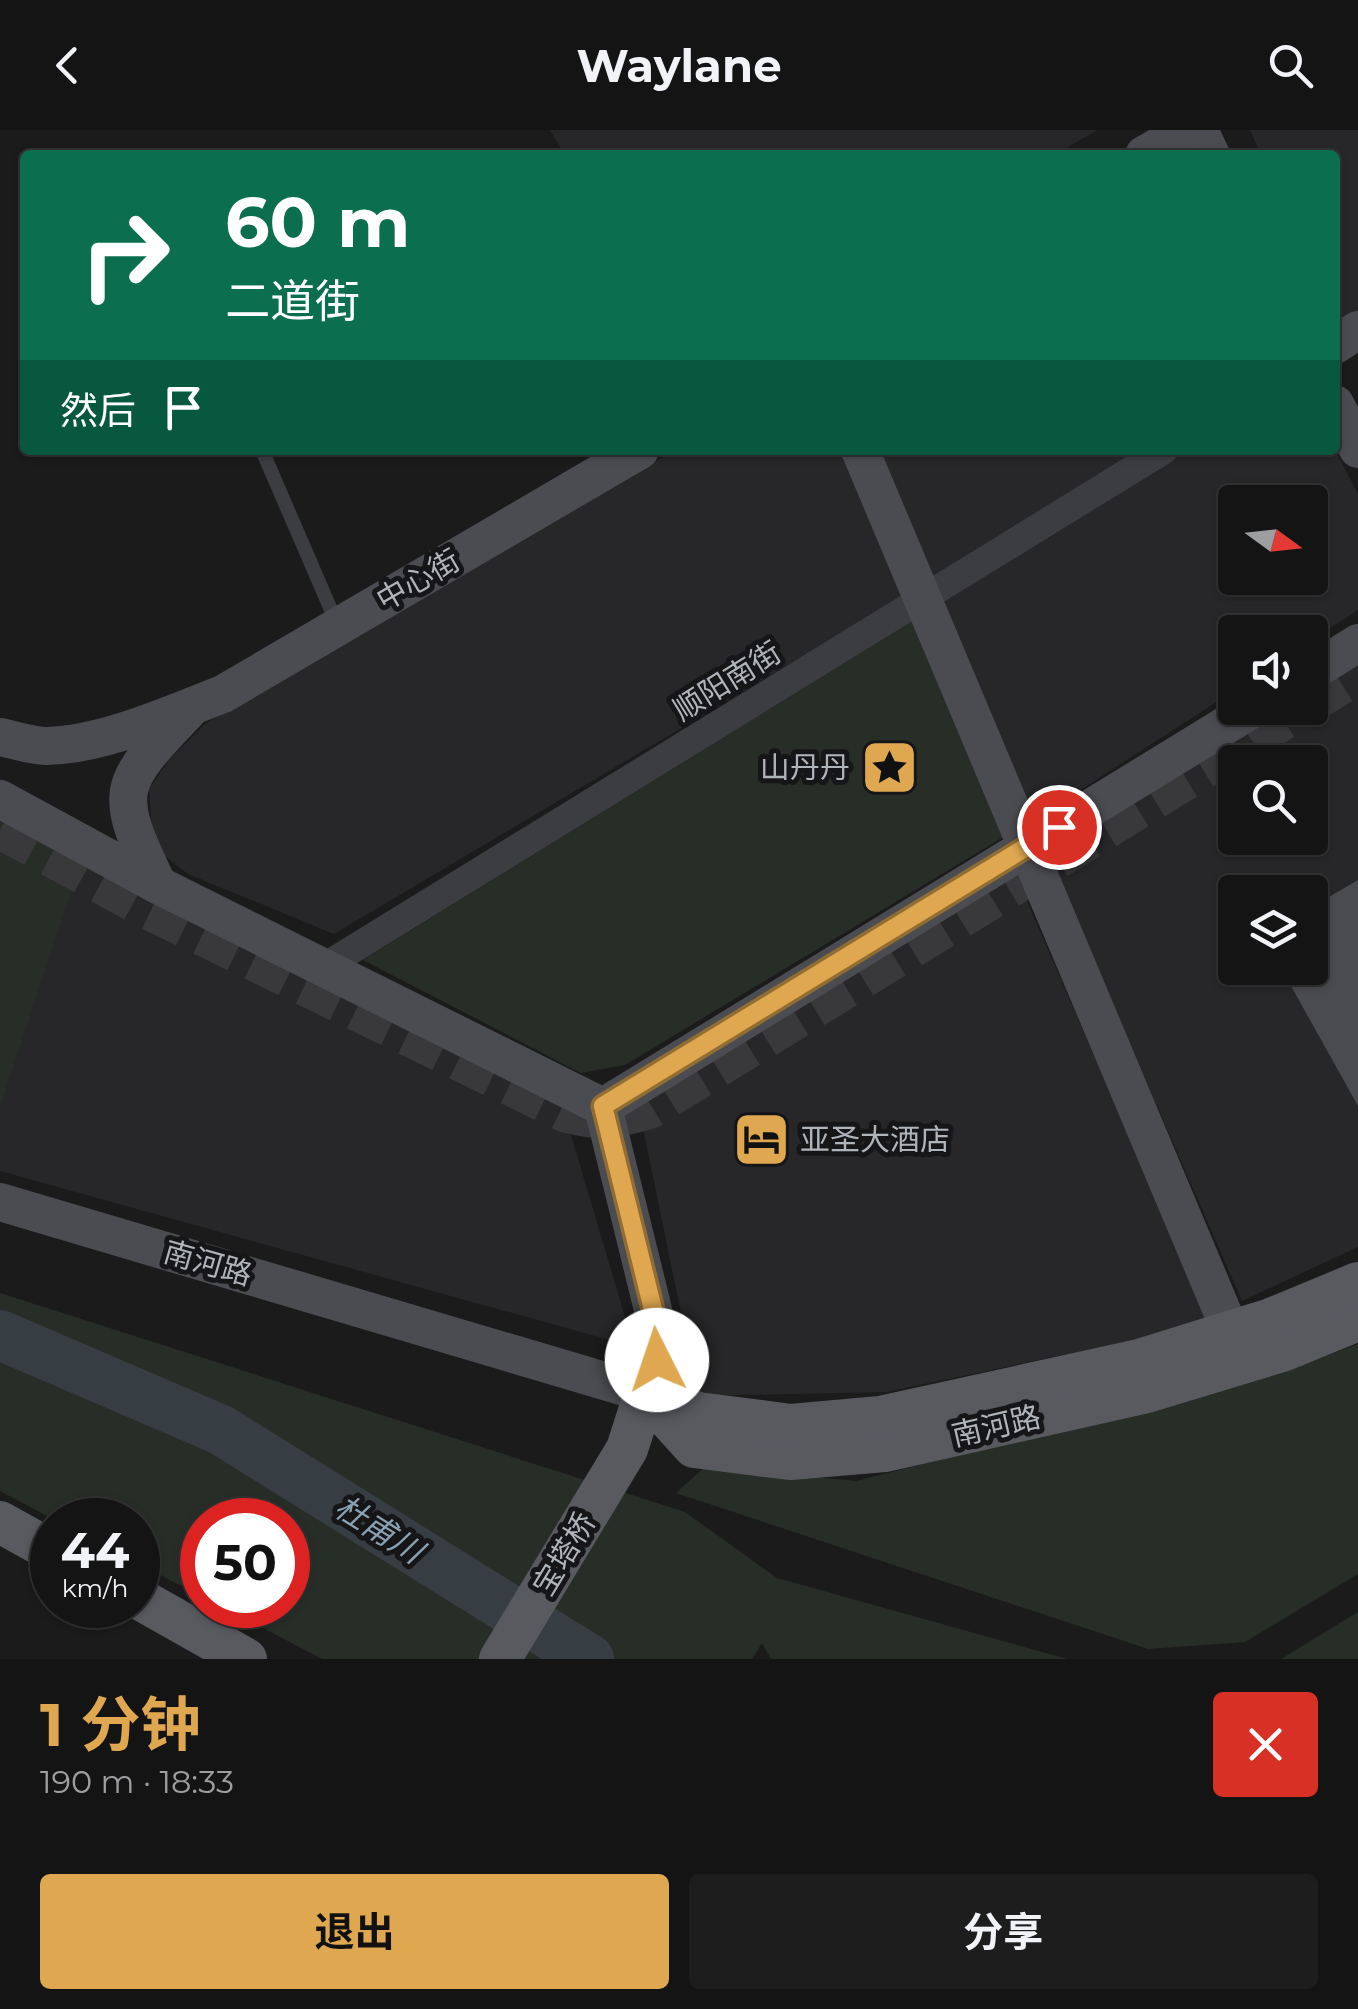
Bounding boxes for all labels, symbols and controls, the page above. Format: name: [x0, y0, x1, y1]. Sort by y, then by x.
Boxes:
icon: back: [40, 38, 95, 93]
text: Waylane: [576, 38, 782, 93]
icon: search: [1263, 38, 1318, 93]
text: 60 m: [225, 179, 410, 265]
icon: right: [60, 190, 190, 320]
text: 二道街: [225, 273, 360, 328]
icon: arrive: [156, 380, 211, 435]
text: 然后: [60, 387, 136, 434]
north arrow: [1218, 485, 1328, 595]
map controls: [1218, 485, 1328, 985]
street label: 中心街: [370, 541, 466, 619]
button: sound: [1218, 615, 1328, 725]
street label: 顺阳南街: [666, 634, 788, 728]
place icon: 山丹丹: [859, 737, 919, 797]
button: search: [1218, 745, 1328, 855]
place label: 山丹丹: [760, 749, 850, 786]
pin: [1017, 785, 1102, 870]
icon: arrive: [1032, 800, 1087, 855]
button: layers: [1218, 875, 1328, 985]
hotel icon: 亚圣大酒店: [731, 1109, 791, 1169]
place label: 亚圣大酒店: [800, 1121, 950, 1158]
street label: 南河路: [160, 1233, 256, 1293]
position arrow: [605, 1308, 709, 1412]
street label: 南河路: [948, 1398, 1044, 1454]
water label: 杜甫川: [328, 1487, 433, 1573]
speed limit sign: 50: [180, 1498, 310, 1628]
street label: 宝塔桥: [525, 1506, 603, 1602]
text: 44: [61, 1520, 129, 1581]
text: km/h: [62, 1573, 128, 1603]
text: 1 分钟: [40, 1688, 201, 1761]
button: close: [1213, 1692, 1318, 1797]
text: 190 m · 18:33: [40, 1762, 234, 1801]
button: 退出: [40, 1874, 669, 1989]
button: 分享: [689, 1874, 1318, 1989]

